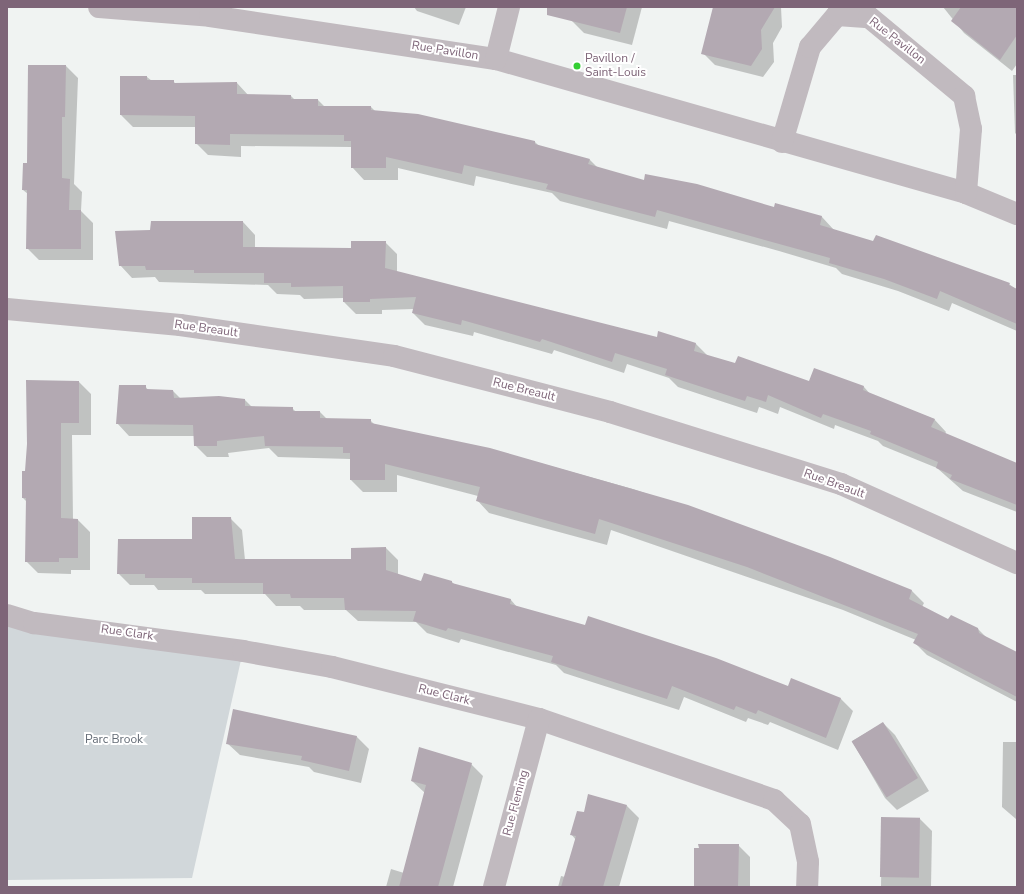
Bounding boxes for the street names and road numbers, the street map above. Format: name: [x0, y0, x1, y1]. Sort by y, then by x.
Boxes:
street label: Rue Pavillon: [866, 15, 928, 67]
street label: Rue Pavillon: [411, 39, 479, 63]
street label: Rue Breault: [173, 317, 239, 341]
street label: Rue Breault: [491, 375, 557, 405]
street label: Rue Breault: [802, 466, 866, 502]
street label: Rue Clark: [100, 622, 154, 644]
street label: Rue Clark: [417, 682, 471, 708]
street label: Rue Fleming: [500, 768, 532, 838]

